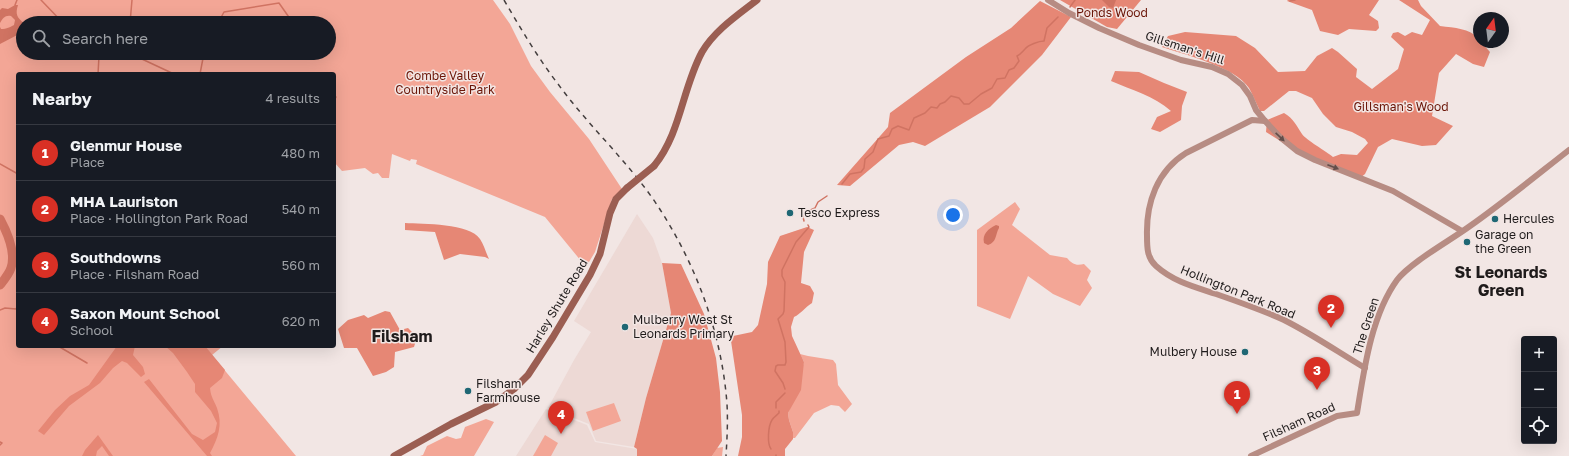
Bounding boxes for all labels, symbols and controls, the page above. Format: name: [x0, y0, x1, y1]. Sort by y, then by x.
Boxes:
park label: Ponds Wood: [1076, 5, 1148, 20]
north arrow: [1473, 12, 1509, 48]
search box: [16, 16, 336, 60]
icon: search: [30, 27, 52, 49]
street label: Gillsman's Hill: [1144, 28, 1227, 67]
text: Search here: [62, 29, 148, 47]
park label: Combe Valley Countryside Park: [395, 68, 495, 97]
text: Nearby: [32, 88, 92, 109]
text: 4 results: [266, 90, 320, 106]
park label: Gillsman's Wood: [1353, 99, 1449, 114]
one-way arrow: [1275, 132, 1285, 141]
text: Glenmur House: [70, 136, 182, 154]
text: 1: [42, 145, 48, 161]
text: 480 m: [281, 145, 320, 161]
text: Place: [70, 154, 105, 170]
one-way arrow: [1327, 164, 1339, 170]
text: MHA Lauriston: [70, 192, 178, 210]
text: 2: [41, 201, 49, 217]
text: 540 m: [282, 201, 320, 217]
place label: Tesco Express: [798, 205, 880, 220]
your location: [943, 205, 963, 225]
marker: Tesco Express: [785, 208, 795, 218]
text: Place · Hollington Park Road: [70, 210, 248, 226]
place label: Hercules: [1503, 211, 1554, 226]
marker: Hercules: [1490, 214, 1500, 224]
place label: Garage on the Green: [1475, 227, 1534, 256]
marker: Garage on the Green: [1462, 237, 1472, 247]
text: Southdowns: [70, 248, 161, 266]
street label: Harley Shute Road: [523, 256, 591, 356]
text: 3: [41, 257, 49, 273]
text: 560 m: [282, 257, 320, 273]
street label: Hollington Park Road: [1178, 262, 1298, 321]
district label: St Leonards Green: [1455, 262, 1547, 300]
text: Place · Filsham Road: [70, 266, 199, 282]
pin: 2: [1318, 295, 1344, 328]
street label: The Green: [1349, 295, 1382, 356]
text: Saxon Mount School: [70, 304, 220, 322]
place label: Mulberry West St Leonards Primary: [633, 312, 735, 341]
text: 4: [41, 313, 49, 329]
text: 620 m: [282, 313, 320, 329]
text: School: [70, 322, 113, 338]
marker: Mulberry West St Leonards Primary: [620, 322, 630, 332]
district label: Filsham: [371, 326, 433, 346]
map controls: [1521, 336, 1557, 444]
button: +: [1521, 336, 1557, 372]
place label: Mulbery House: [1150, 344, 1237, 359]
marker: Mulbery House: [1240, 347, 1250, 357]
pin: 3: [1304, 357, 1330, 390]
button: −: [1521, 372, 1557, 408]
place label: Filsham Farmhouse: [476, 376, 540, 405]
pin: 1: [1224, 381, 1250, 414]
marker: Filsham Farmhouse: [463, 386, 473, 396]
street label: Filsham Road: [1260, 399, 1337, 444]
pin: 4: [548, 401, 574, 434]
button: locate: [1521, 408, 1557, 444]

